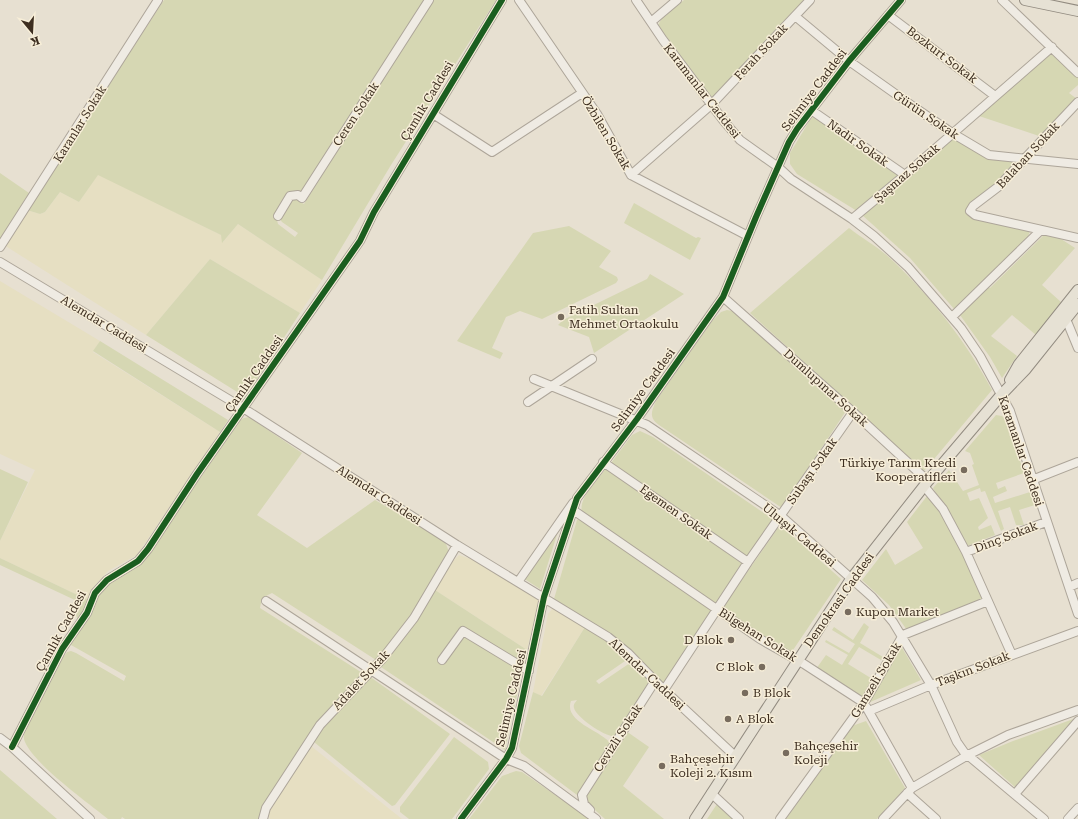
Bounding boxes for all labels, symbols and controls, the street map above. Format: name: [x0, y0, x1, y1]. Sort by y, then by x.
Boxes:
north arrow: [12, 12, 52, 52]
street label: Ferah Sokak: [731, 21, 791, 83]
street label: Bozkurt Sokak: [904, 24, 980, 86]
text: K: [28, 34, 41, 49]
street label: Karamanlar Caddesi: [661, 41, 743, 141]
street label: Selimiye Caddesi: [778, 46, 850, 134]
street label: Çamlık Caddesi: [398, 58, 456, 143]
street label: Ceren Sokak: [330, 79, 382, 149]
street label: Karanlar Sokak: [51, 82, 110, 165]
street label: Gürün Sokak: [890, 88, 962, 142]
street label: Özbilen Sokak: [578, 93, 634, 173]
street label: Nadir Sokak: [825, 117, 892, 169]
street label: Balaban Sokak: [994, 119, 1063, 191]
street label: Şaşmaz Sokak: [871, 141, 943, 205]
street label: Alemdar Caddesi: [58, 293, 150, 355]
place label: Fatih Sultan Mehmet Ortaokulu: [569, 303, 679, 331]
marker: Fatih Sultan Mehmet Ortaokulu: [556, 312, 566, 322]
street label: Çamlık Caddesi: [222, 333, 286, 415]
street label: Selimiye Caddesi: [608, 346, 678, 434]
street label: Dumlupınar Sokak: [781, 346, 871, 430]
street label: Karamanlar Caddesi: [995, 394, 1047, 508]
street label: Subaşı Sokak: [784, 435, 840, 507]
place label: Türkiye Tarım Kredi Kooperatifleri: [840, 456, 956, 484]
street label: Alemdar Caddesi: [334, 462, 424, 528]
marker: Türkiye Tarım Kredi Kooperatifleri: [959, 465, 969, 475]
street label: Egemen Sokak: [637, 482, 715, 542]
street label: Uluışık Caddesi: [759, 500, 839, 570]
street label: Dinç Sokak: [972, 518, 1040, 556]
street label: Demokrasi Caddesi: [801, 550, 877, 650]
street label: Çamlık Caddesi: [33, 588, 89, 674]
street label: Bilgehan Sokak: [716, 605, 800, 665]
place label: Kupon Market: [856, 605, 939, 619]
marker: Kupon Market: [843, 607, 853, 617]
place label: D Blok: [684, 633, 723, 647]
street label: Alemdar Caddesi: [606, 635, 688, 713]
marker: D Blok: [726, 635, 736, 645]
street label: Gamzeli Sokak: [848, 639, 904, 720]
street label: Adalet Sokak: [330, 647, 393, 713]
street label: Selimiye Caddesi: [493, 648, 529, 748]
street label: Taşkın Sokak: [934, 648, 1012, 690]
place label: C Blok: [716, 660, 754, 674]
marker: C Blok: [757, 662, 767, 672]
place label: B Blok: [753, 686, 791, 700]
marker: B Blok: [740, 688, 750, 698]
street label: Cevizli Sokak: [591, 701, 645, 775]
place label: A Blok: [736, 712, 775, 726]
marker: A Blok: [723, 714, 733, 724]
place label: Bahçeşehir Koleji: [794, 739, 858, 767]
marker: Bahçeşehir Koleji: [781, 748, 791, 758]
place label: Bahçeşehir Koleji 2. Kısım: [670, 752, 753, 780]
marker: Bahçeşehir Koleji 2. Kısım: [657, 761, 667, 771]

